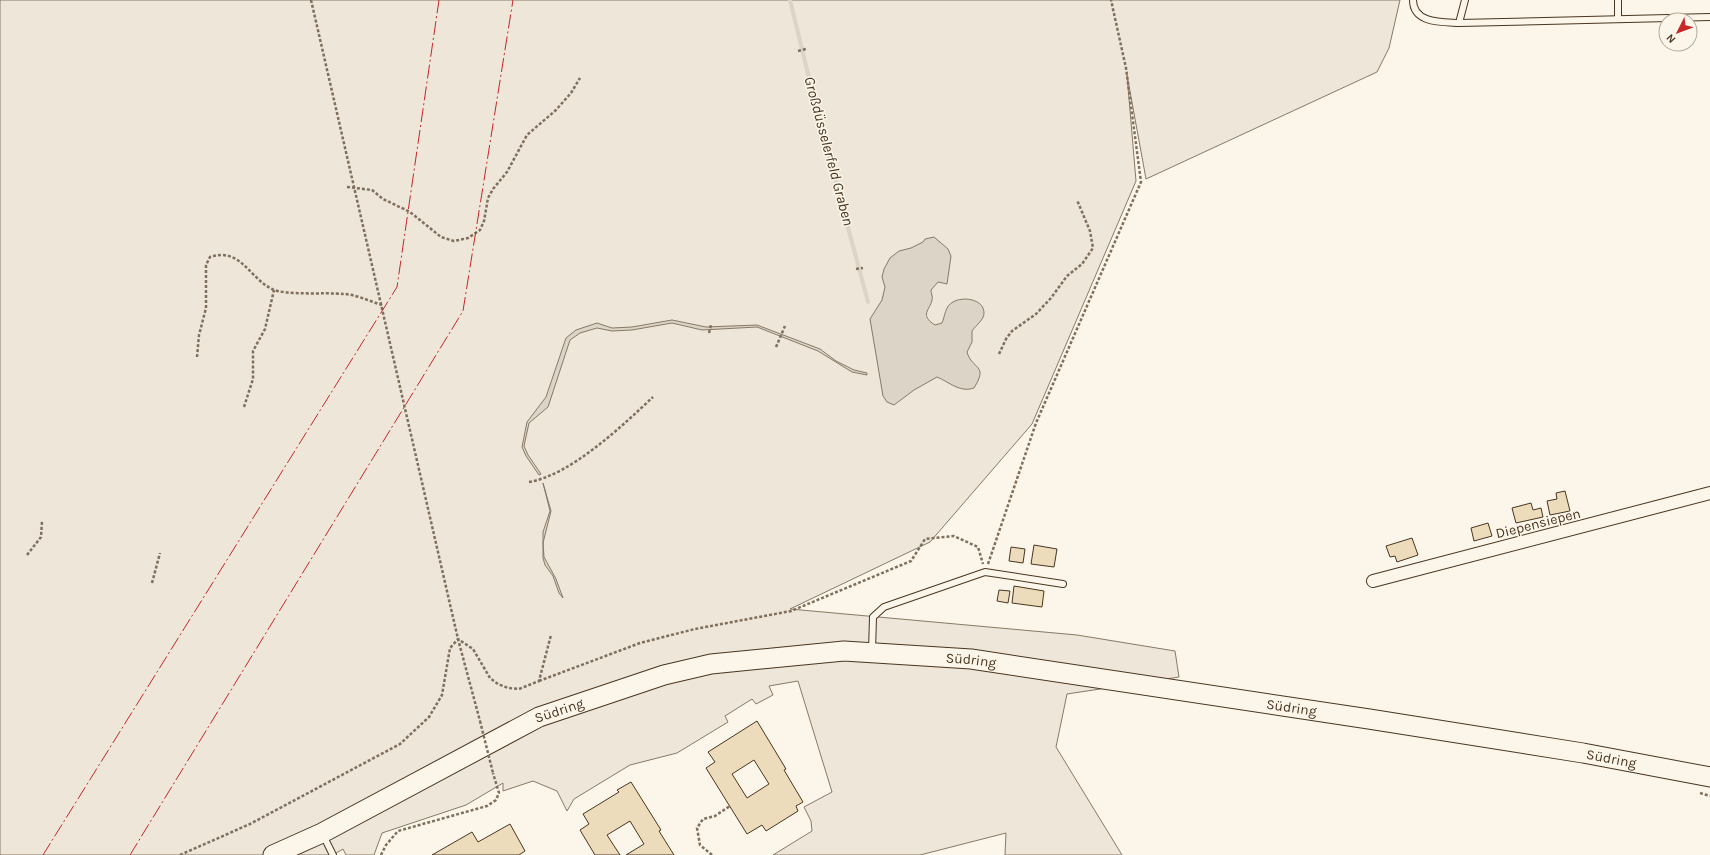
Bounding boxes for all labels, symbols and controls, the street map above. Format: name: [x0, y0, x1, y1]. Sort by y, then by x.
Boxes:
north arrow: [1658, 12, 1698, 52]
text: N: [1663, 31, 1678, 46]
water label: Großdüsselerfeld Graben: [800, 74, 858, 228]
street label: Diepensiepen: [1494, 505, 1582, 542]
street label: Südring: [945, 649, 998, 672]
street label: Südring: [532, 695, 586, 727]
street label: Südring: [1265, 696, 1318, 720]
street label: Südring: [1585, 746, 1638, 772]

